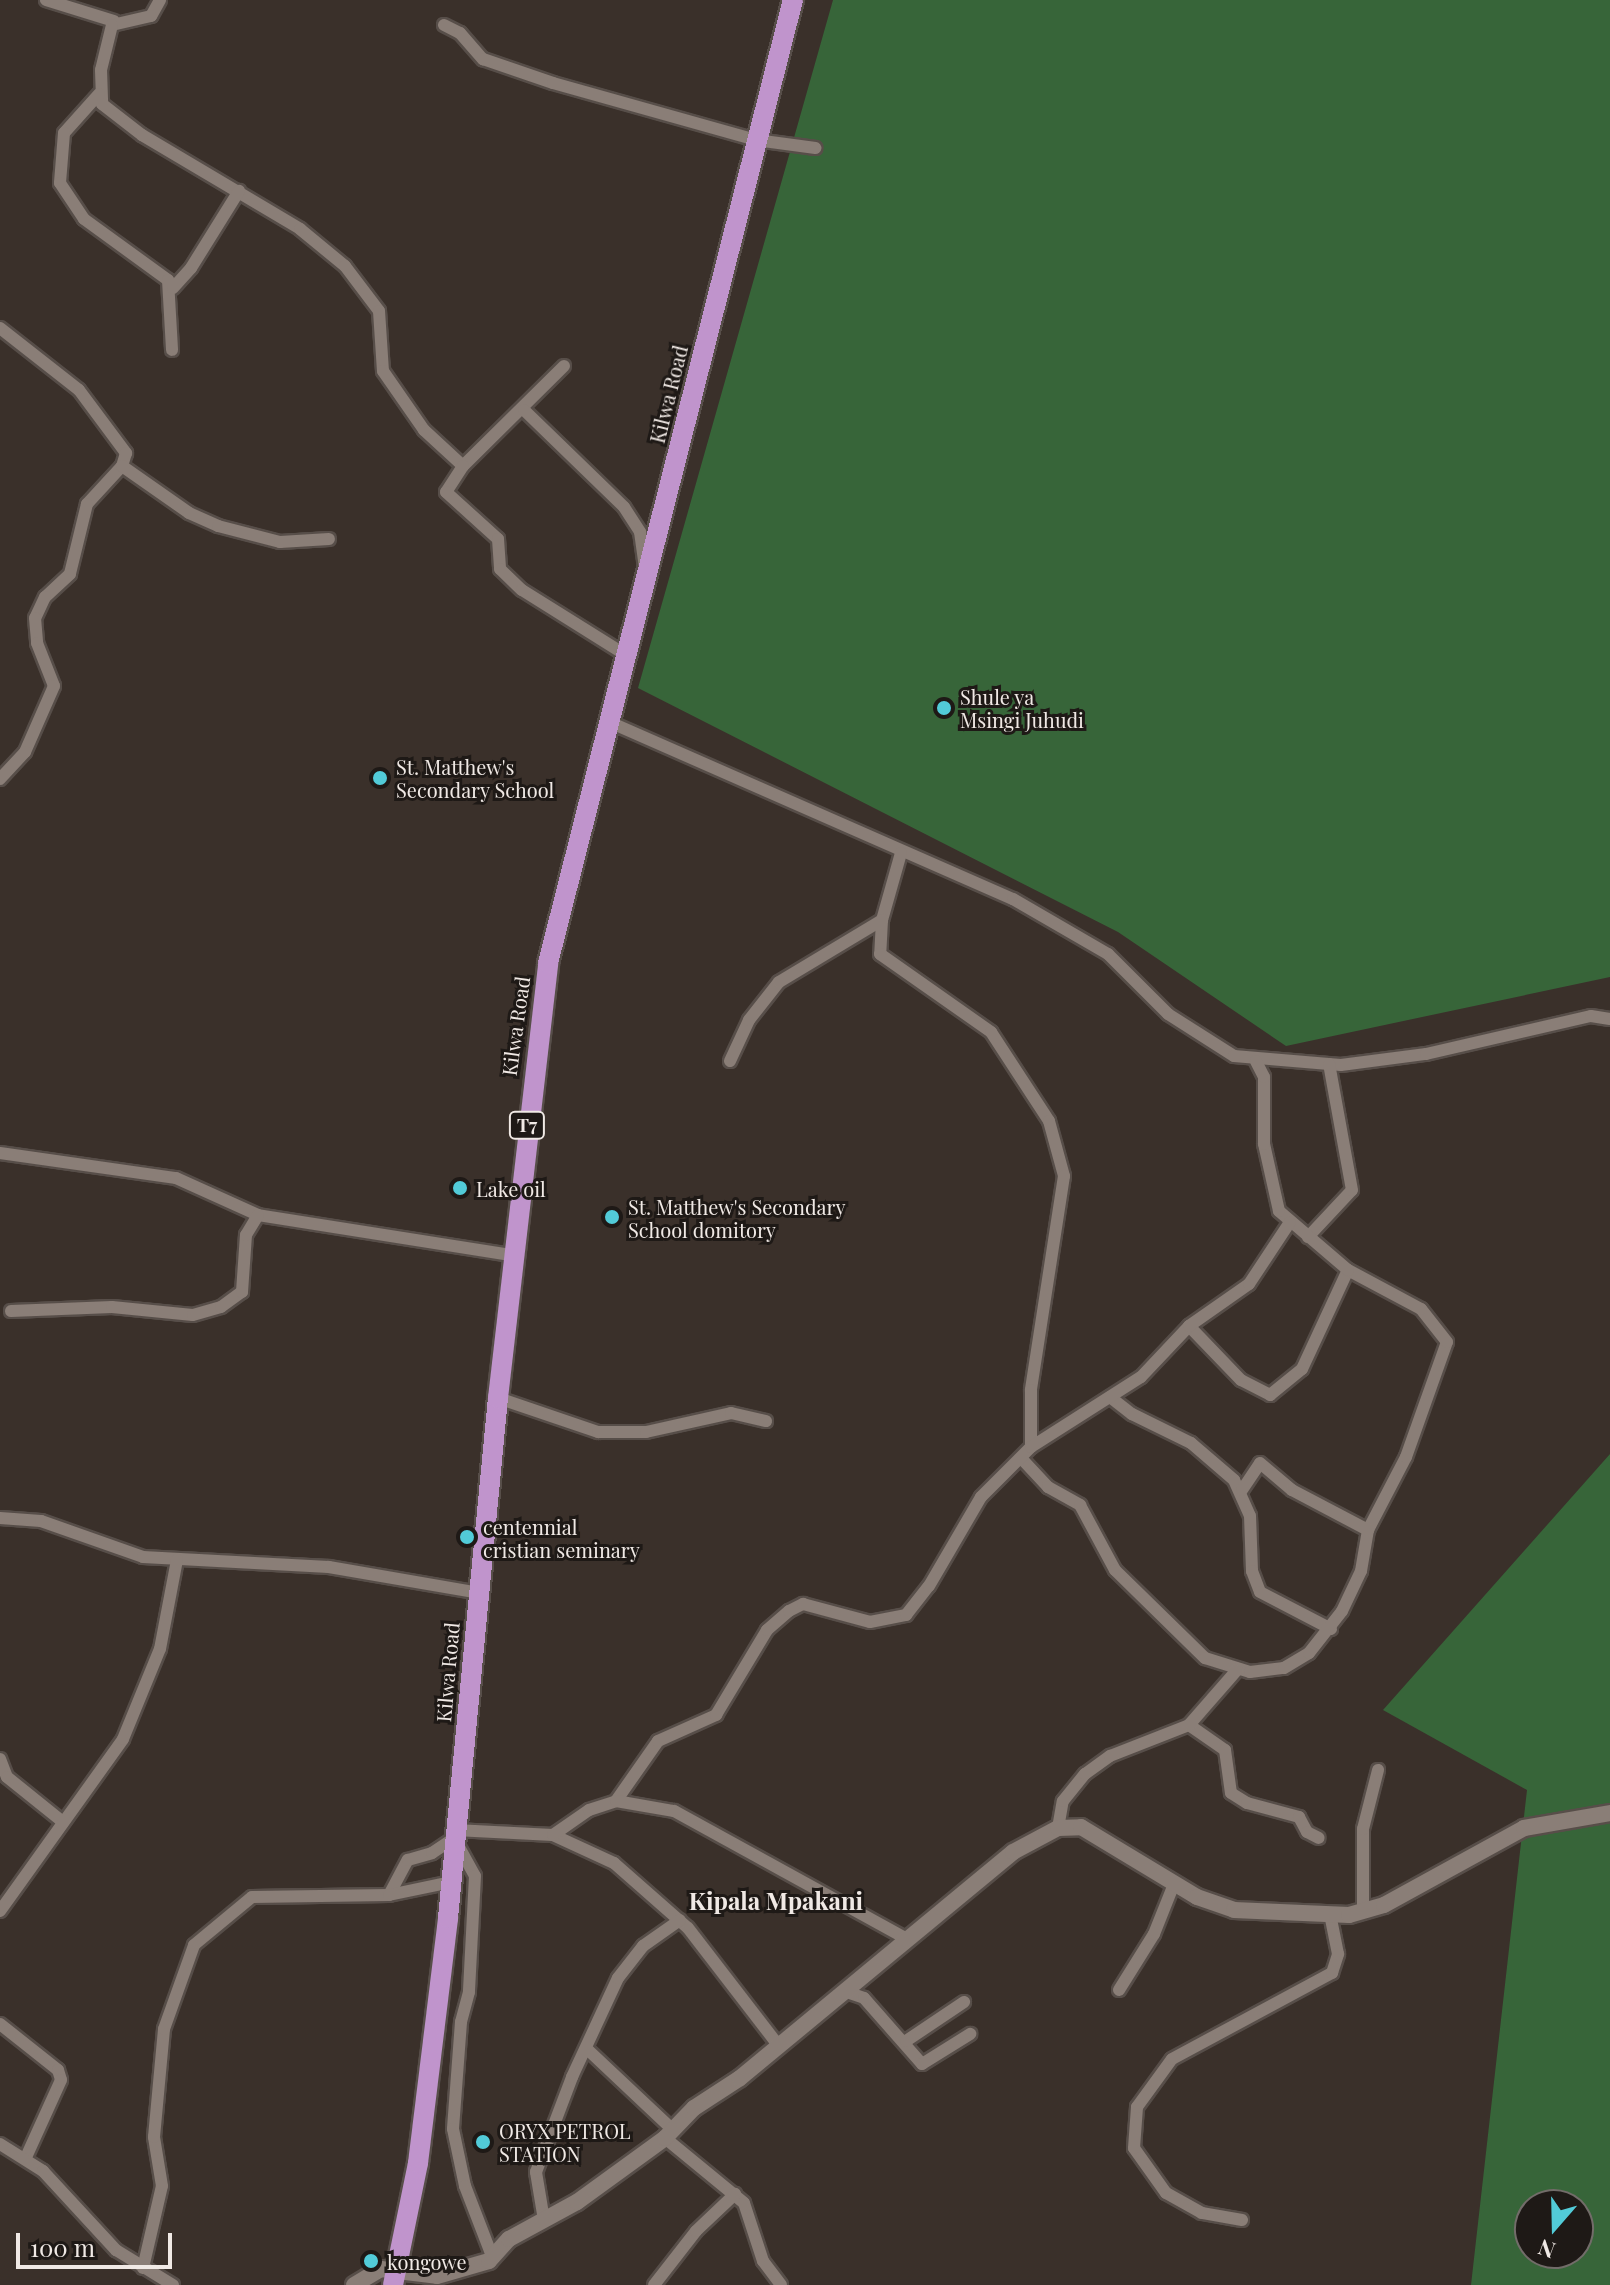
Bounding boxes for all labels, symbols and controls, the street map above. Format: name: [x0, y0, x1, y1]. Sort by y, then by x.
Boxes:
street label: Kilwa Road: [644, 342, 692, 446]
place label: Shule ya Msingi Juhudi: [960, 684, 1084, 731]
marker: Shule ya Msingi Juhudi: [935, 699, 953, 717]
place label: St. Matthew's Secondary School: [396, 754, 555, 801]
marker: St. Matthew's Secondary School: [371, 769, 389, 787]
street label: Kilwa Road: [496, 975, 534, 1077]
road number: T7: [507, 1111, 547, 1139]
place label: Lake oil: [476, 1176, 546, 1200]
marker: Lake oil: [451, 1179, 469, 1197]
place label: St. Matthew's Secondary School domitory: [628, 1194, 846, 1241]
marker: St. Matthew's Secondary School domitory: [603, 1208, 621, 1226]
place label: centennial cristian seminary: [483, 1514, 640, 1561]
marker: centennial cristian seminary: [458, 1528, 476, 1546]
street label: Kilwa Road: [431, 1621, 463, 1723]
district label: Kipala Mpakani: [689, 1887, 863, 1915]
place label: ORYX PETROL STATION: [499, 2118, 631, 2165]
marker: ORYX PETROL STATION: [474, 2133, 492, 2151]
north arrow: [1514, 2189, 1594, 2269]
scale bar: [20, 2217, 176, 2267]
text: 100 m: [30, 2231, 95, 2263]
text: N: [1534, 2233, 1559, 2266]
place label: kongowe: [387, 2249, 467, 2273]
marker: kongowe: [362, 2252, 380, 2270]

